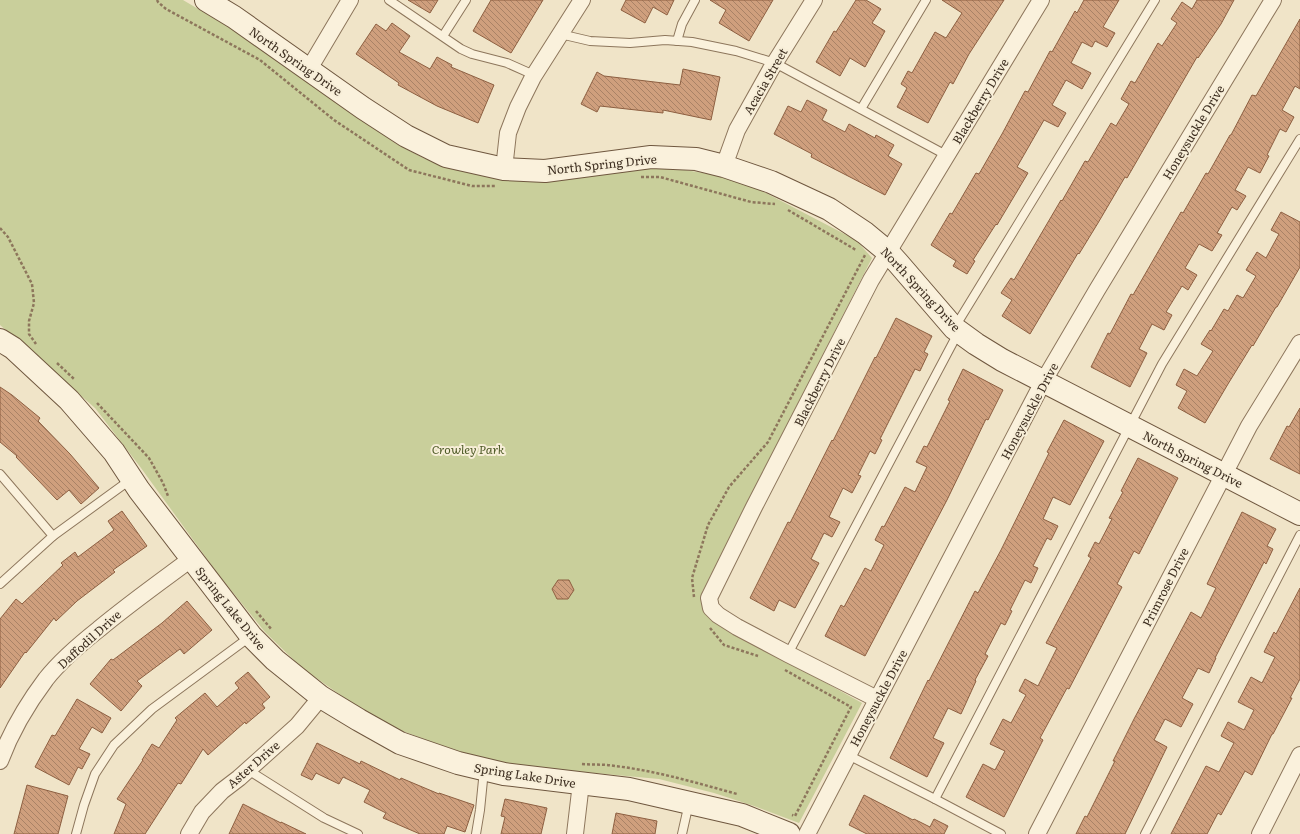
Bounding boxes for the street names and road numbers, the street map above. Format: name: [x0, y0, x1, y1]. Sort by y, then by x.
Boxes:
street label: North Spring Drive: [246, 22, 346, 100]
street label: Acacia Street: [739, 44, 791, 118]
street label: Blackberry Drive: [947, 55, 1013, 147]
street label: Honeysuckle Drive: [1158, 81, 1228, 183]
street label: North Spring Drive: [546, 149, 658, 179]
street label: North Spring Drive: [877, 243, 965, 335]
street label: Blackberry Drive: [789, 335, 849, 429]
street label: Honeysuckle Drive: [996, 359, 1062, 463]
street label: North Spring Drive: [1140, 426, 1246, 492]
street label: Primrose Drive: [1137, 544, 1193, 630]
street label: Spring Lake Drive: [192, 562, 270, 654]
street label: Daffodil Drive: [53, 605, 125, 673]
street label: Honeysuckle Drive: [845, 646, 911, 750]
street label: Aster Drive: [223, 736, 283, 792]
street label: Spring Lake Drive: [473, 758, 577, 792]

